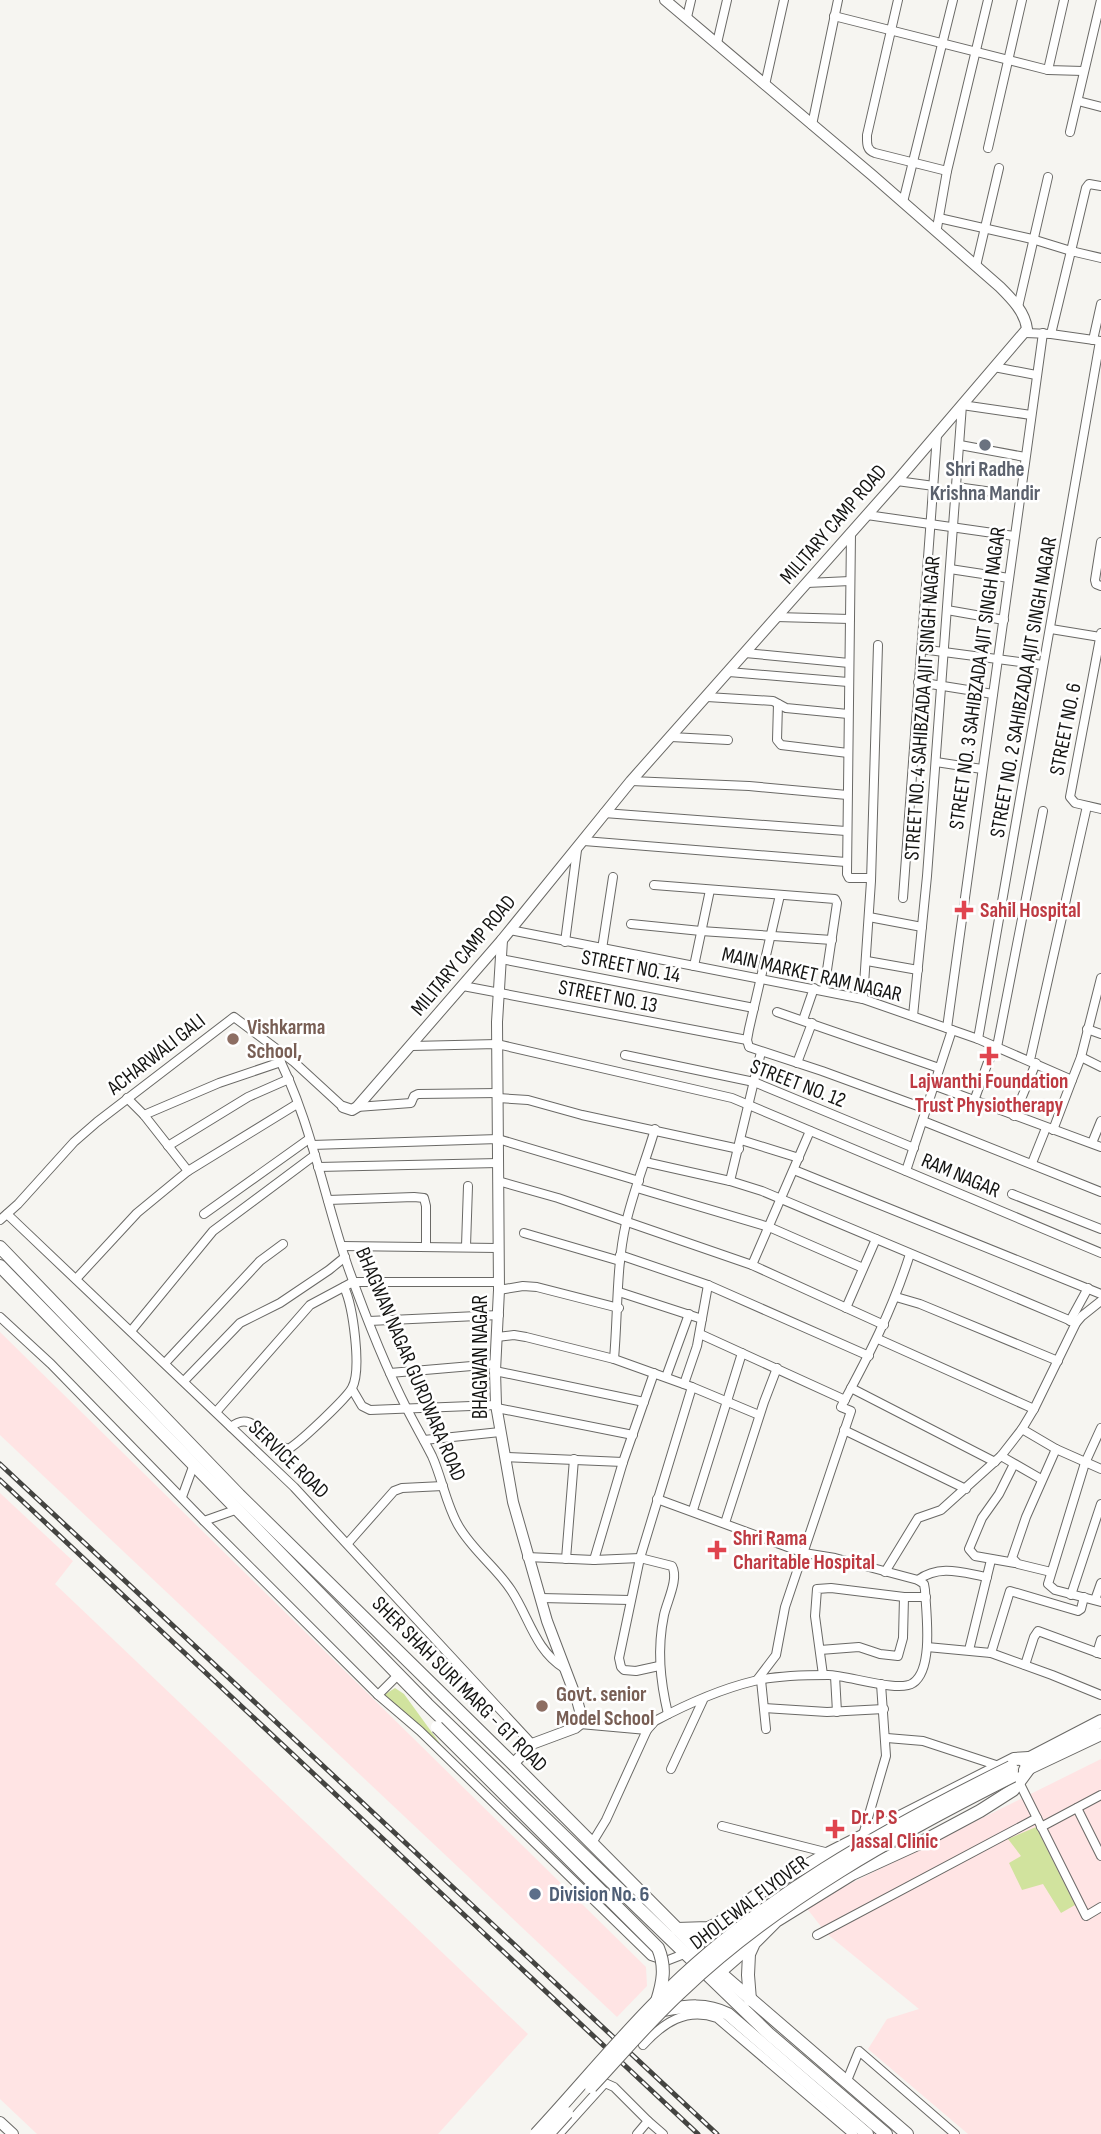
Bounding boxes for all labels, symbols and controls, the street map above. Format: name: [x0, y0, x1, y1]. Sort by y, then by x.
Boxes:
marker: Shri Radhe Krishna Mandir: [977, 437, 993, 453]
place label: Shri Radhe Krishna Mandir: [930, 457, 1041, 506]
street label: MILITARY CAMP ROAD: [775, 460, 892, 589]
street label: STREET NO. 3 SAHIBZADA AJIT SINGH NAGAR: [944, 525, 1011, 831]
street label: STREET NO. 2 SAHIBZADA AJIT SINGH NAGAR: [985, 534, 1062, 840]
street label: STREET NO. 4 SAHIBZADA AJIT SINGH NAGAR: [899, 555, 946, 861]
street label: STREET NO. 6: [1044, 681, 1087, 777]
street label: MILITARY CAMP ROAD: [406, 890, 521, 1021]
place label: Sahil Hospital: [980, 898, 1081, 923]
marker: Sahil Hospital: [954, 900, 974, 920]
street label: MAIN MARKET RAM NAGAR: [719, 942, 905, 1007]
street label: STREET NO. 14: [579, 945, 683, 988]
street label: STREET NO. 13: [556, 975, 660, 1018]
street label: ACHARWALI GALI: [102, 1008, 210, 1101]
place label: Vishkarma School,: [247, 1015, 325, 1064]
marker: Vishkarma School,: [225, 1031, 241, 1047]
marker: Lajwanthi Foundation Trust Physiotherapy: [979, 1046, 999, 1066]
street label: STREET NO. 12: [746, 1054, 849, 1113]
place label: Lajwanthi Foundation Trust Physiotherapy: [910, 1069, 1068, 1118]
street label: RAM NAGAR: [918, 1148, 1004, 1203]
street label: BHAGWAN NAGAR GURDWARA ROAD: [350, 1244, 471, 1485]
street label: BHAGWAN NAGAR: [468, 1295, 493, 1419]
street label: SERVICE ROAD: [243, 1415, 334, 1504]
place label: Shri Rama Charitable Hospital: [733, 1526, 875, 1575]
marker: Shri Rama Charitable Hospital: [707, 1540, 727, 1560]
street label: SHER SHAH SURI MARG - GT ROAD: [367, 1591, 553, 1777]
place label: Govt. senior Model School: [556, 1682, 654, 1731]
marker: Govt. senior Model School: [534, 1698, 550, 1714]
place label: Dr. P S Jassal Clinic: [850, 1805, 939, 1854]
marker: Dr. P S Jassal Clinic: [825, 1819, 845, 1839]
street label: DHOLEWAL FLYOVER: [685, 1849, 814, 1955]
place label: Division No. 6: [549, 1882, 650, 1907]
marker: Division No. 6: [527, 1886, 543, 1902]

